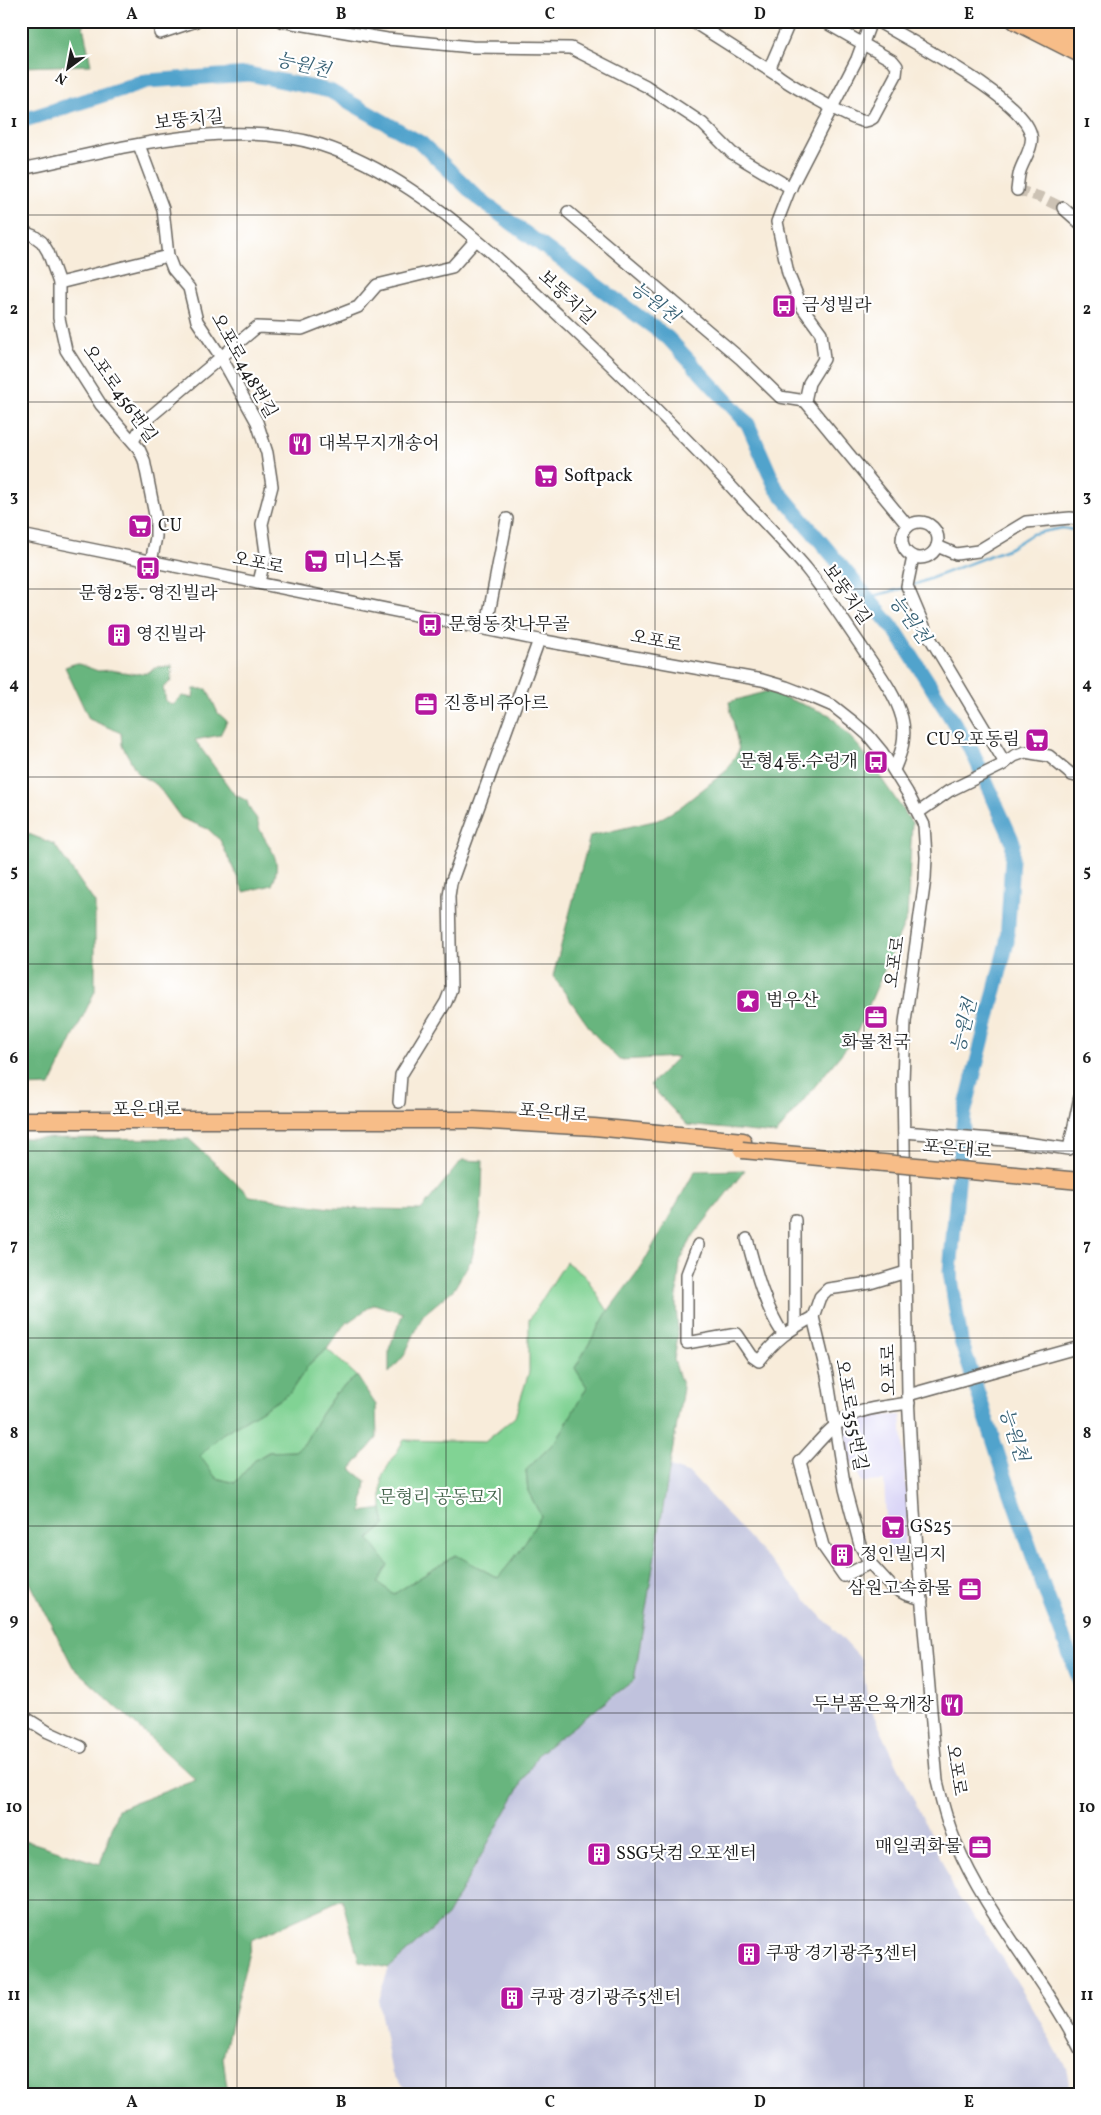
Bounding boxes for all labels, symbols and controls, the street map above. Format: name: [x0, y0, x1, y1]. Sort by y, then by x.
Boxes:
text: A: [126, 4, 138, 26]
text: B: [336, 4, 347, 26]
text: C: [545, 4, 555, 26]
text: D: [754, 4, 766, 26]
text: E: [964, 4, 974, 26]
north arrow: [42, 42, 92, 92]
water label: 능원천: [273, 47, 334, 85]
text: N: [53, 67, 71, 89]
street label: 보뚱치길: [153, 105, 225, 137]
text: 1: [11, 112, 17, 134]
text: 1: [1084, 112, 1090, 134]
street label: 보뚱치길: [532, 265, 600, 331]
water label: 능원천: [624, 276, 685, 331]
bus stop icon: 금성빌라: [771, 293, 797, 319]
place label: 금성빌라: [802, 294, 872, 319]
text: 2: [10, 299, 18, 321]
text: 2: [1083, 299, 1091, 321]
street label: 오포로448번길: [204, 309, 282, 423]
street label: 오포로456번길: [76, 340, 162, 448]
restaurant icon: 대복무지개송어: [287, 431, 313, 457]
place label: 대복무지개송어: [318, 432, 440, 457]
supermarket icon: Softpack: [533, 463, 559, 489]
place label: Softpack: [564, 464, 633, 489]
text: 3: [10, 486, 18, 508]
text: 3: [1083, 486, 1091, 508]
supermarket icon: CU: [127, 513, 153, 539]
place label: CU: [158, 514, 182, 539]
street label: 오포로: [230, 547, 286, 581]
supermarket icon: 미니스톱: [303, 548, 329, 574]
place label: 미니스톱: [334, 549, 404, 574]
bus stop icon: 문형2통. 영진빌라: [135, 555, 161, 581]
street label: 보뚱치길: [816, 559, 876, 631]
place label: 문형2통. 영진빌라: [78, 582, 218, 607]
water label: 능원천: [882, 590, 937, 651]
bus stop icon: 문형동잣나무골: [417, 612, 443, 638]
place label: 문형동잣나무골: [448, 613, 570, 638]
building icon: 영진빌라: [106, 622, 132, 648]
place label: 영진빌라: [136, 623, 206, 648]
street label: 오포로: [628, 625, 684, 659]
text: 4: [9, 674, 19, 696]
text: 4: [1082, 674, 1092, 696]
office icon: 진흥비쥬아르: [413, 691, 439, 717]
place label: 진흥비쥬아르: [444, 692, 549, 717]
supermarket icon: CU오포동림: [1024, 727, 1050, 753]
place label: CU오포동림: [927, 728, 1020, 753]
bus stop icon: 문형4통.수렁개: [863, 749, 889, 775]
place label: 문형4통.수렁개: [739, 750, 858, 775]
text: 5: [10, 861, 18, 883]
text: 5: [1083, 861, 1091, 883]
street label: 오포로: [880, 934, 912, 990]
place icon: 범우산: [735, 988, 761, 1014]
place label: 범우산: [766, 989, 819, 1014]
water label: 능원천: [946, 995, 985, 1056]
office icon: 화물천국: [863, 1004, 889, 1030]
place label: 화물천국: [841, 1031, 911, 1056]
text: 6: [10, 1048, 19, 1070]
text: 6: [1083, 1048, 1092, 1070]
street label: 포은대로: [112, 1098, 182, 1123]
street label: 포은대로: [517, 1099, 589, 1129]
street label: 포은대로: [921, 1135, 993, 1165]
text: 7: [10, 1235, 18, 1257]
text: 7: [1083, 1235, 1091, 1257]
street label: 오포로: [877, 1344, 903, 1396]
street label: 오포로355번길: [828, 1357, 872, 1473]
water label: 능원천: [992, 1405, 1034, 1467]
text: 8: [10, 1423, 18, 1445]
text: 8: [1083, 1423, 1091, 1445]
park label: 문형리 공동묘지: [378, 1486, 504, 1511]
supermarket icon: GS25: [880, 1514, 906, 1540]
place label: GS25: [910, 1515, 951, 1540]
building icon: 정인빌리지: [829, 1542, 855, 1568]
place label: 정인빌리지: [860, 1543, 947, 1568]
office icon: 삼원고속화물: [957, 1576, 983, 1602]
place label: 삼원고속화물: [848, 1577, 953, 1602]
text: 9: [10, 1610, 19, 1632]
text: 9: [1083, 1610, 1092, 1632]
restaurant icon: 두부품은육개장: [939, 1692, 965, 1718]
place label: 두부품은육개장: [812, 1693, 935, 1718]
street label: 오포로: [939, 1742, 971, 1798]
text: 10: [6, 1797, 22, 1819]
text: 10: [1079, 1797, 1095, 1819]
office icon: 매일퀵화물: [967, 1834, 993, 1860]
place label: 매일퀵화물: [875, 1835, 963, 1860]
building icon: SSG닷컴 오포센터: [586, 1841, 612, 1867]
place label: SSG닷컴 오포센터: [616, 1842, 757, 1867]
building icon: 쿠팡 경기광주3센터: [736, 1941, 762, 1967]
place label: 쿠팡 경기광주3센터: [766, 1942, 918, 1967]
text: 11: [8, 1985, 20, 2007]
building icon: 쿠팡 경기광주5센터: [499, 1985, 525, 2011]
text: 11: [1081, 1985, 1093, 2007]
place label: 쿠팡 경기광주5센터: [530, 1986, 681, 2011]
text: A: [126, 2092, 138, 2114]
text: B: [336, 2092, 347, 2114]
text: C: [545, 2092, 555, 2114]
text: D: [754, 2092, 766, 2114]
text: E: [964, 2092, 974, 2114]

